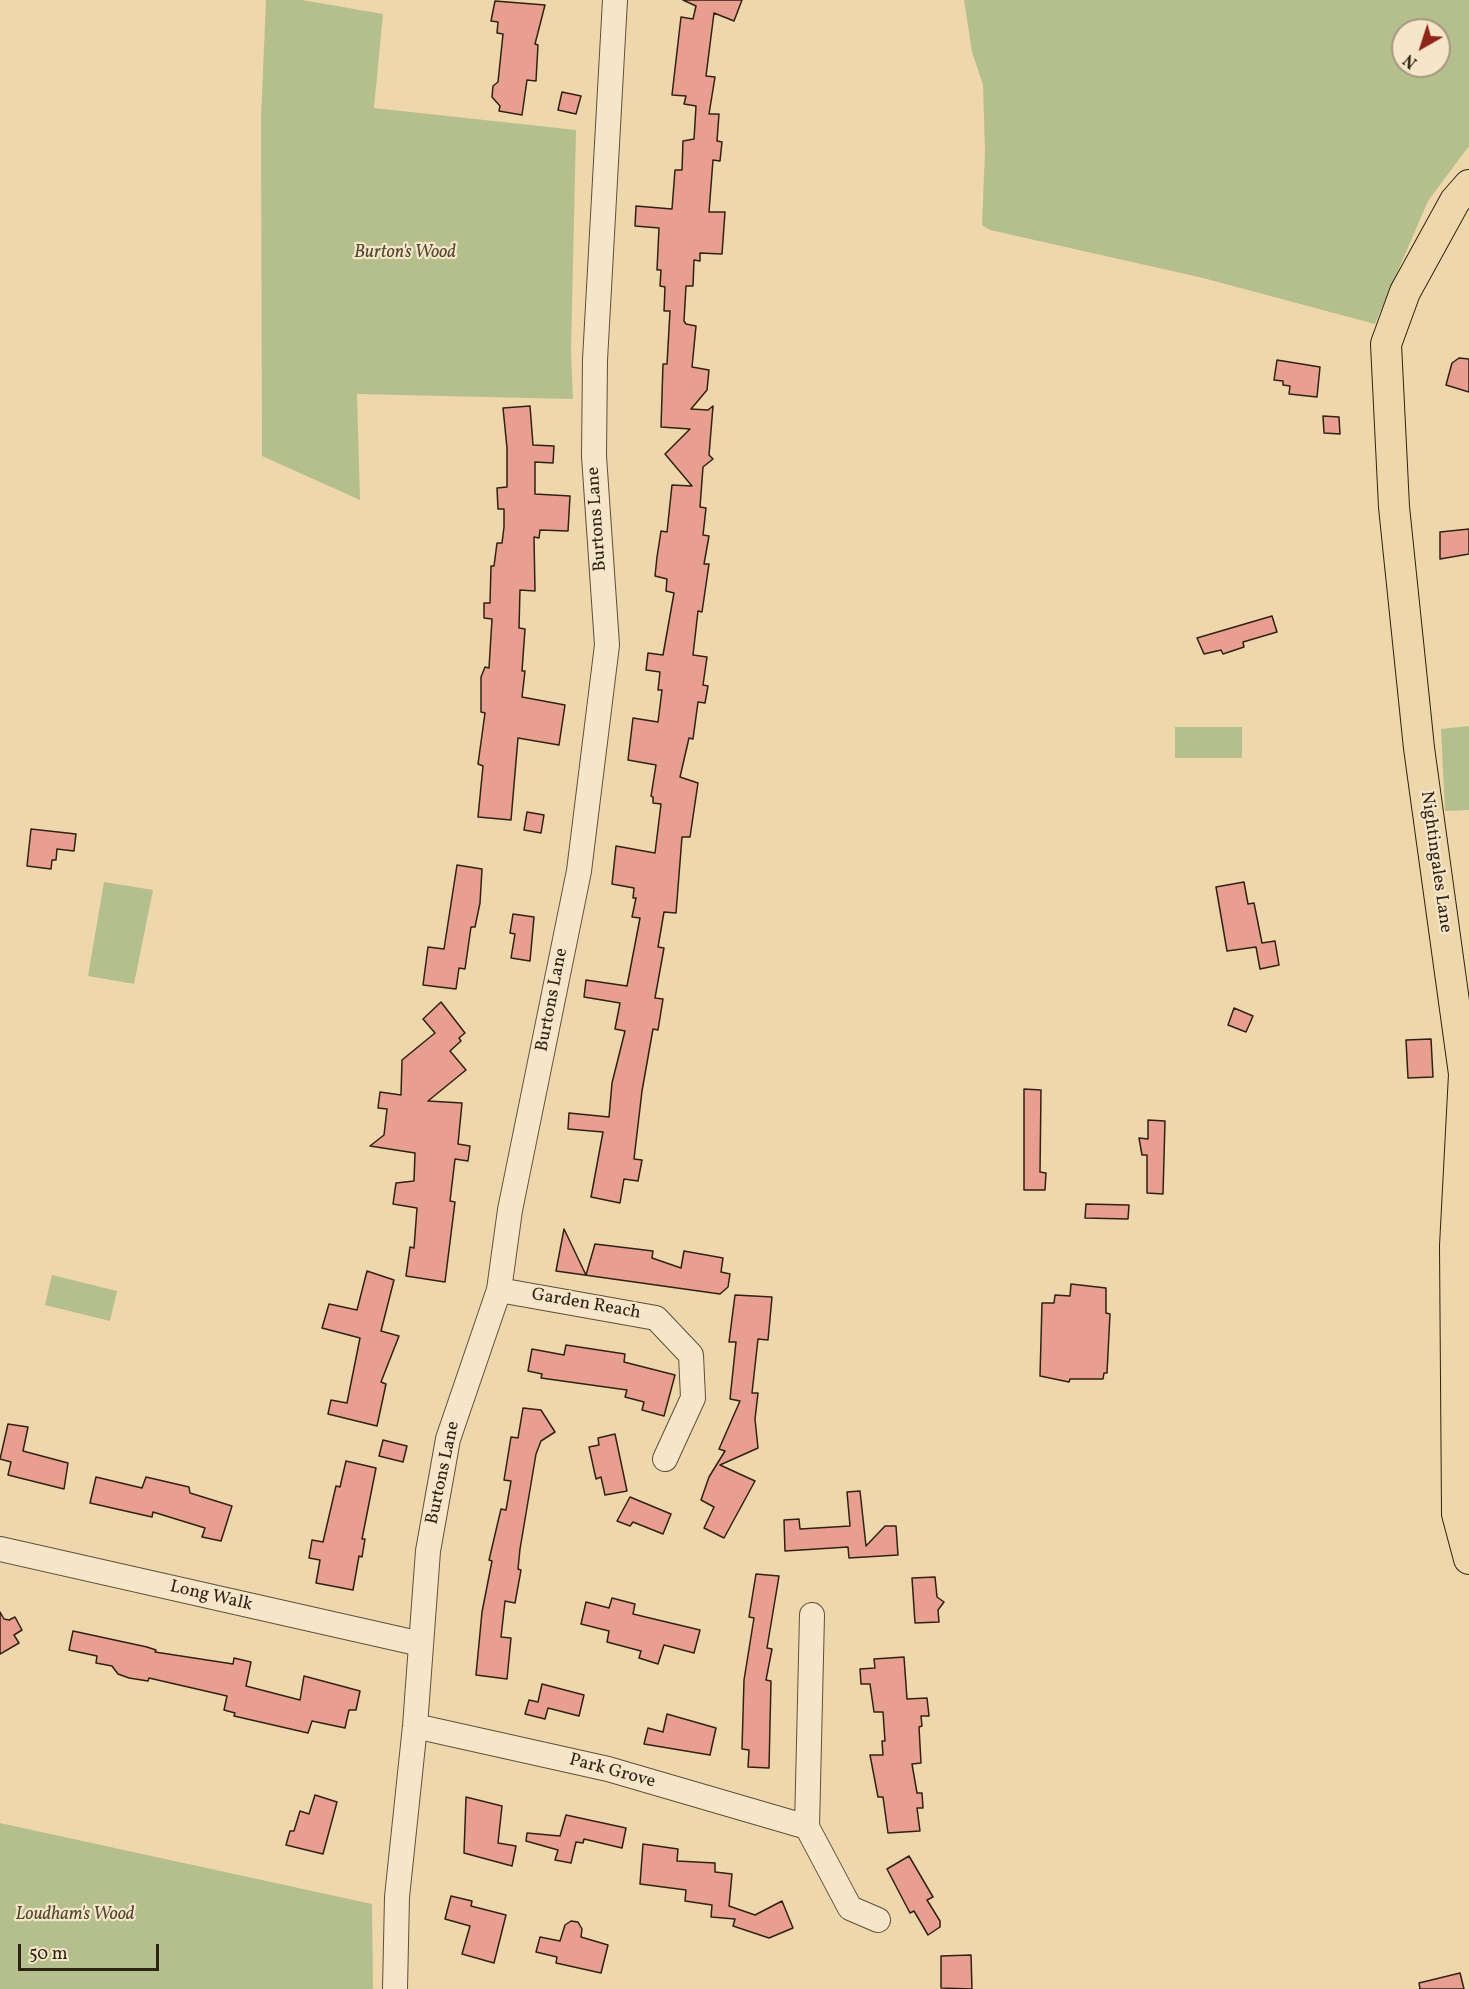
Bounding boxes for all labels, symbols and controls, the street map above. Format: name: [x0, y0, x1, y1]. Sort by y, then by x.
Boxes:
north arrow: [1391, 18, 1451, 78]
text: N: [1399, 48, 1422, 73]
park label: Burton's Wood: [354, 243, 456, 265]
street label: Burtons Lane: [584, 466, 612, 572]
street label: Nightingales Lane: [1414, 790, 1456, 934]
street label: Burtons Lane: [532, 946, 574, 1054]
street label: Garden Reach: [530, 1285, 642, 1325]
street label: Burtons Lane: [423, 1419, 465, 1527]
street label: Long Walk: [168, 1577, 254, 1617]
street label: Park Grove: [567, 1750, 657, 1794]
park label: Loudham's Wood: [15, 1905, 135, 1927]
scale bar: [21, 1932, 162, 1970]
text: 50 m: [29, 1942, 68, 1967]

